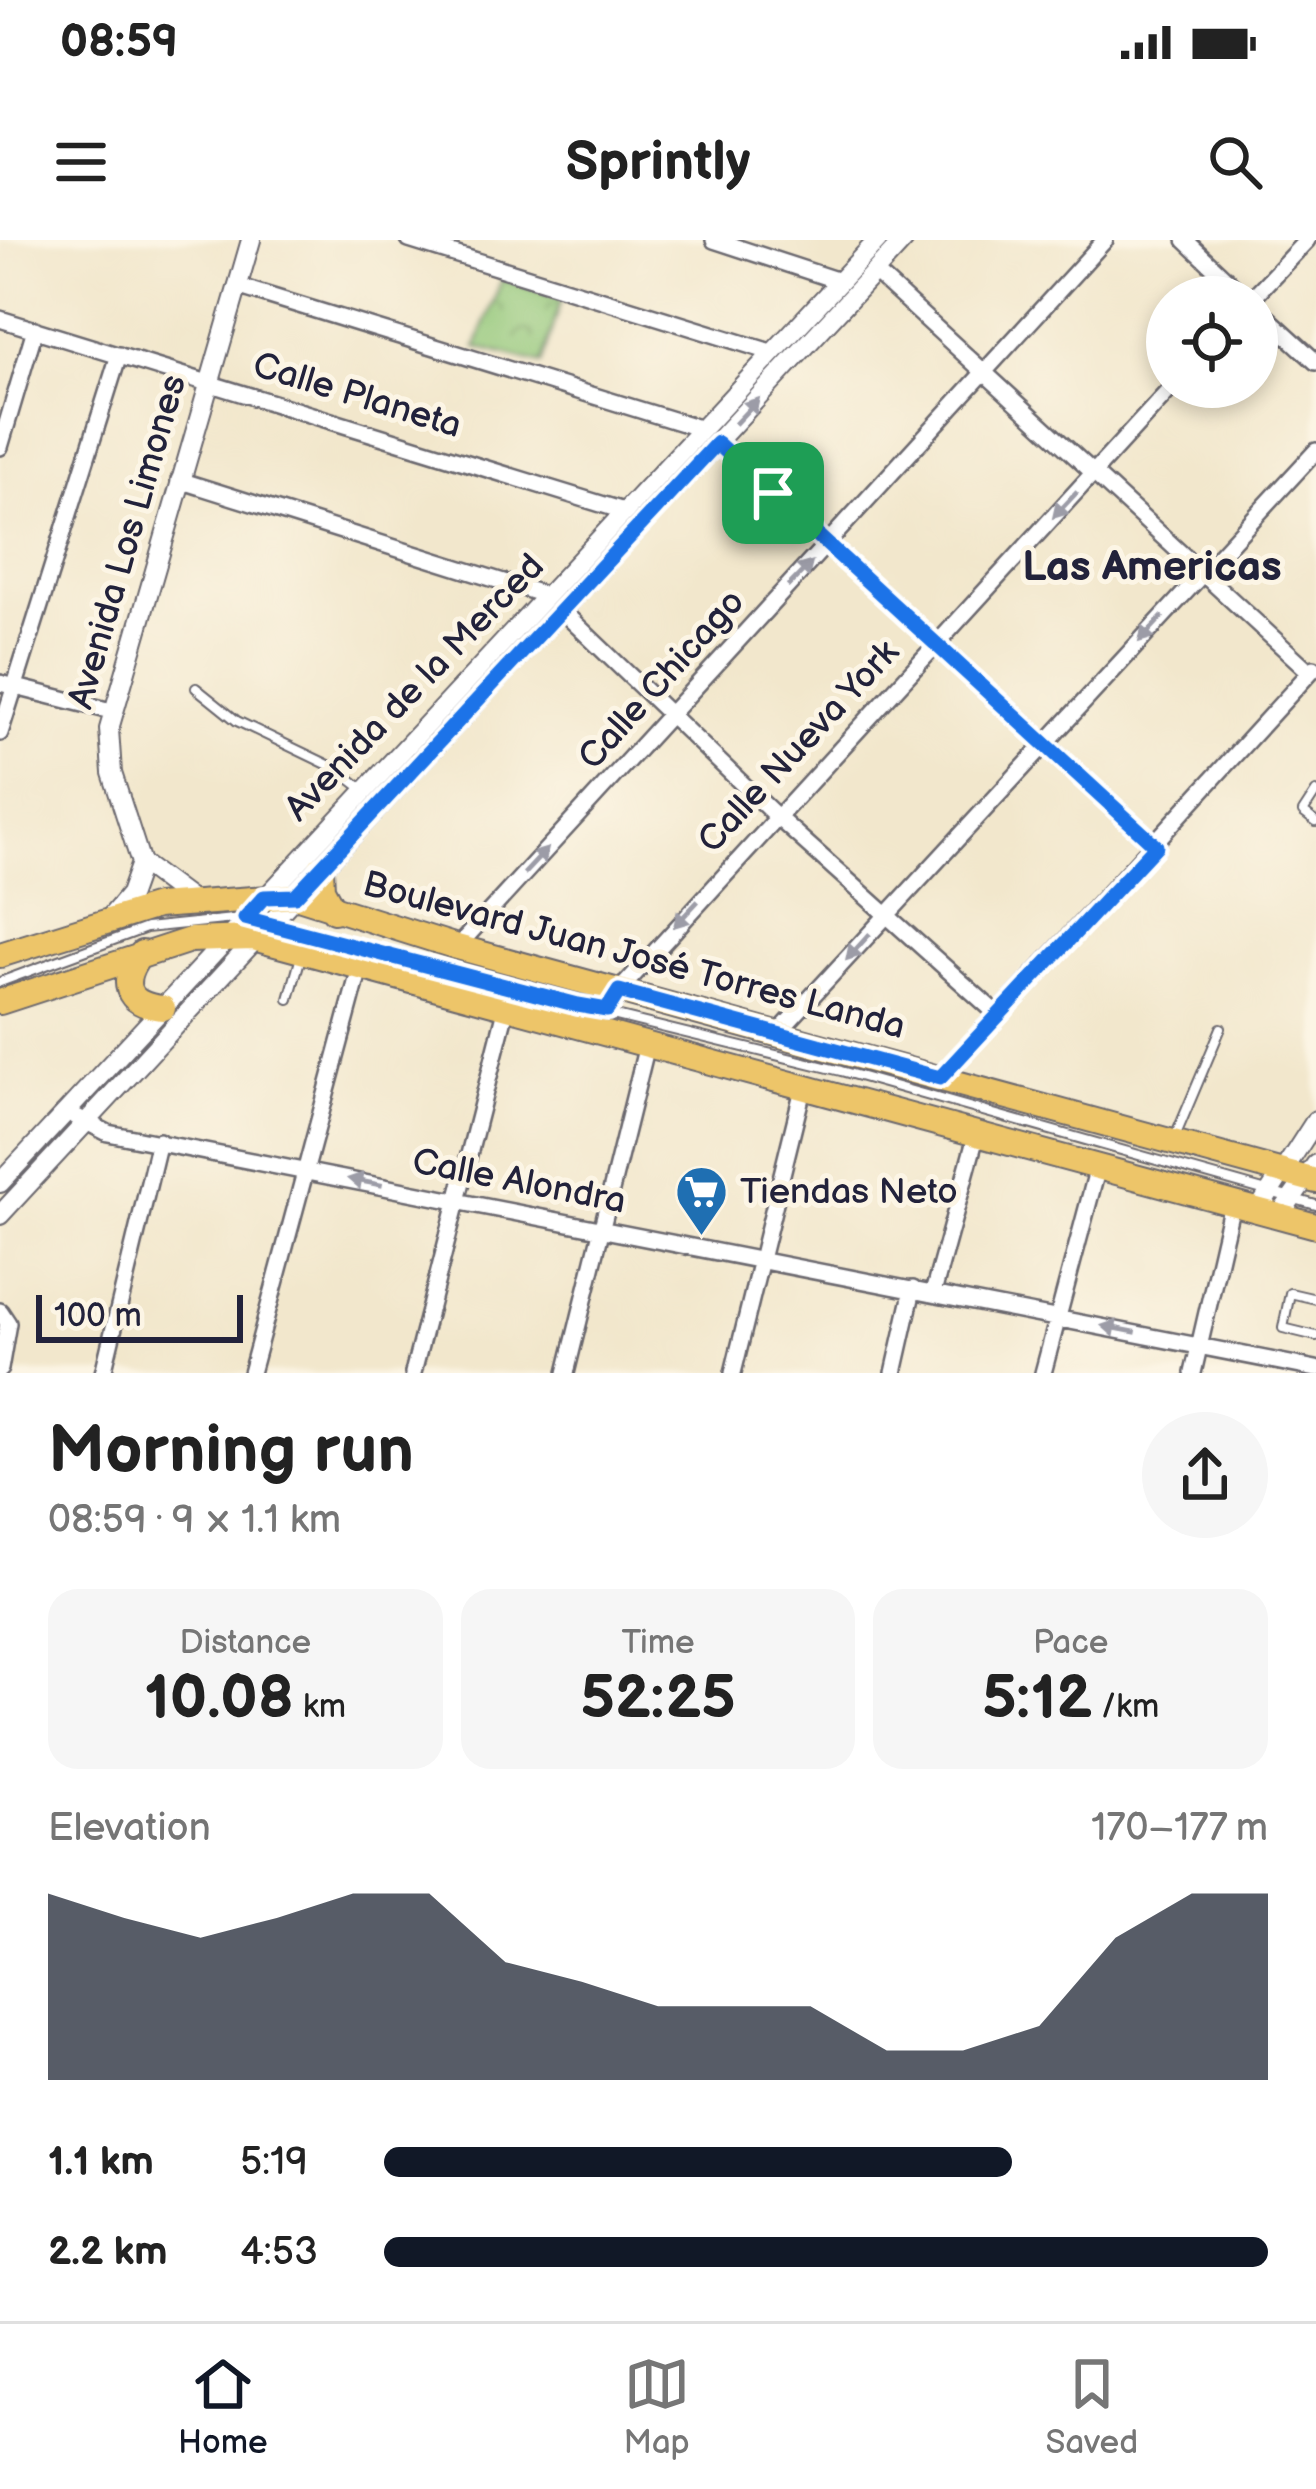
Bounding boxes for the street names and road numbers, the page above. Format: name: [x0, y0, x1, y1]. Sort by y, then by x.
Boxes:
street label: Calle Planeta: [248, 344, 466, 448]
street label: Avenida Los Limones: [60, 370, 196, 714]
street label: Avenida de la Merced: [277, 546, 553, 830]
street label: Calle Chicago: [570, 581, 754, 779]
street label: Calle Nueva York: [690, 632, 909, 862]
street label: Boulevard Juan José Torres Landa: [358, 863, 910, 1049]
street label: Calle Alondra: [409, 1140, 629, 1224]

